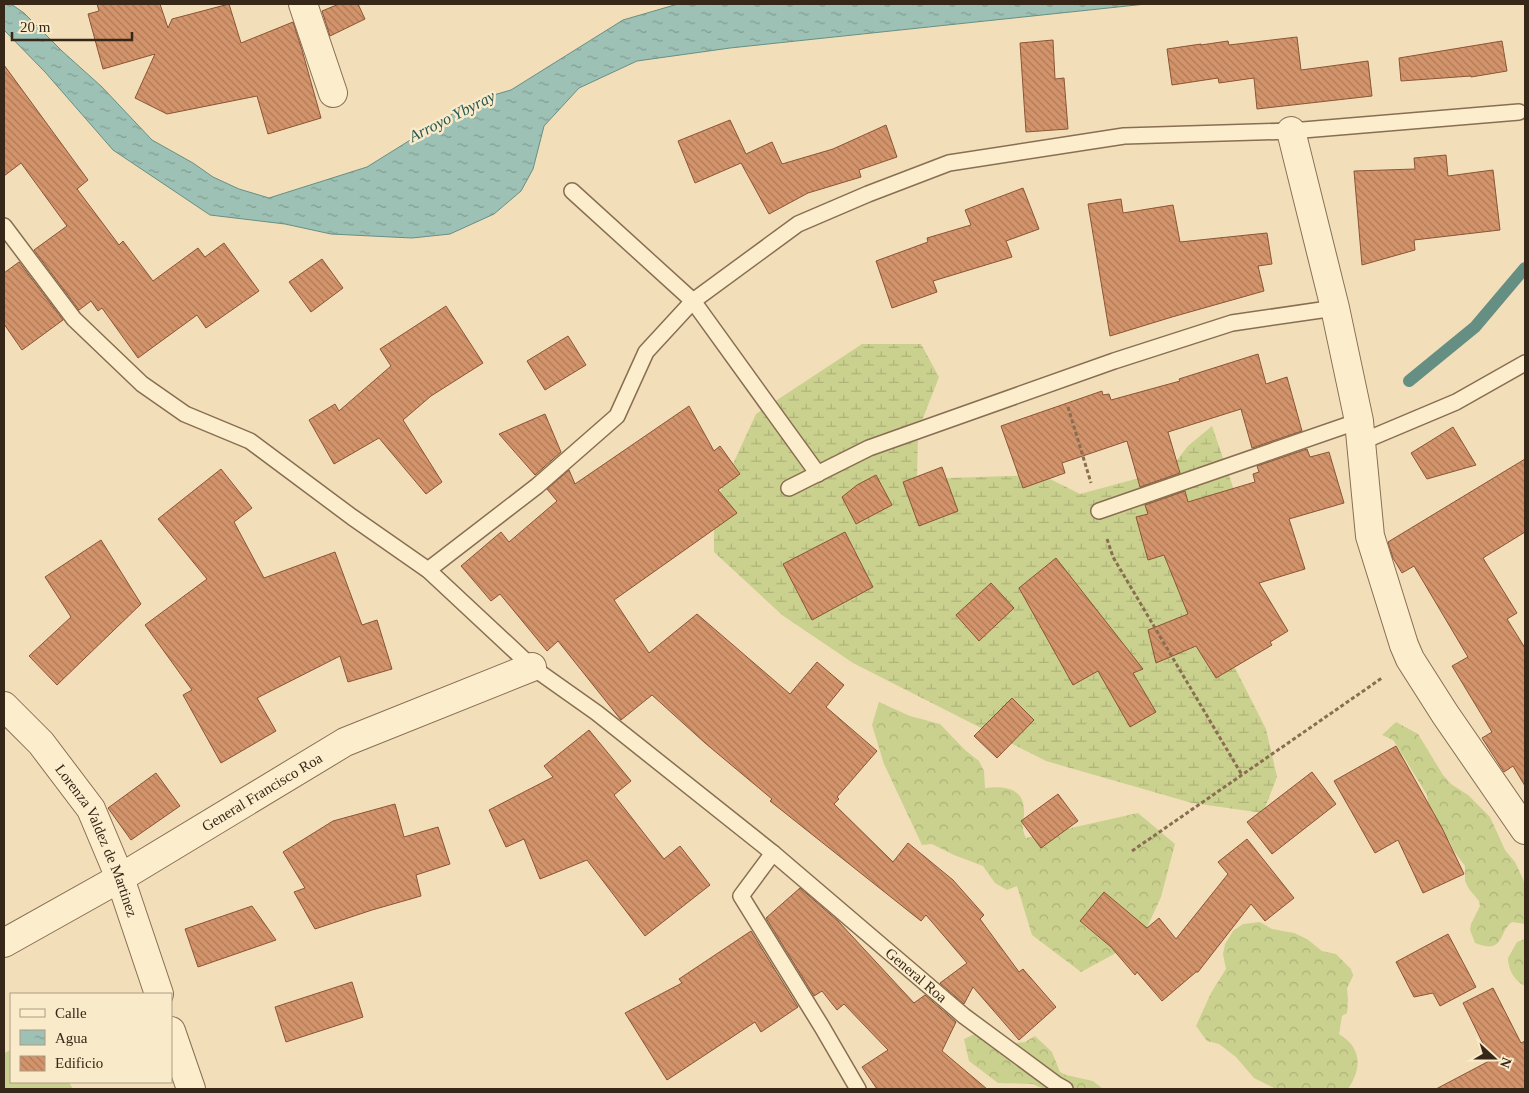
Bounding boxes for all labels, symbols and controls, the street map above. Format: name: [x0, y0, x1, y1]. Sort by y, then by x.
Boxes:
scale bar: [12, 10, 132, 42]
text: 20 m: [20, 19, 51, 35]
water label: Arroyo Ybyray: [405, 87, 499, 146]
street label: General Francisco Roa: [199, 750, 325, 835]
street label: Lorenza Valdez de Martinez: [52, 761, 141, 919]
street label: General Roa: [882, 945, 950, 1006]
legend: [10, 993, 172, 1083]
text: Calle: [55, 1005, 87, 1021]
text: Agua: [55, 1030, 88, 1046]
north arrow: [1469, 1033, 1519, 1083]
text: Edificio: [55, 1055, 103, 1071]
text: N: [1497, 1055, 1514, 1070]

